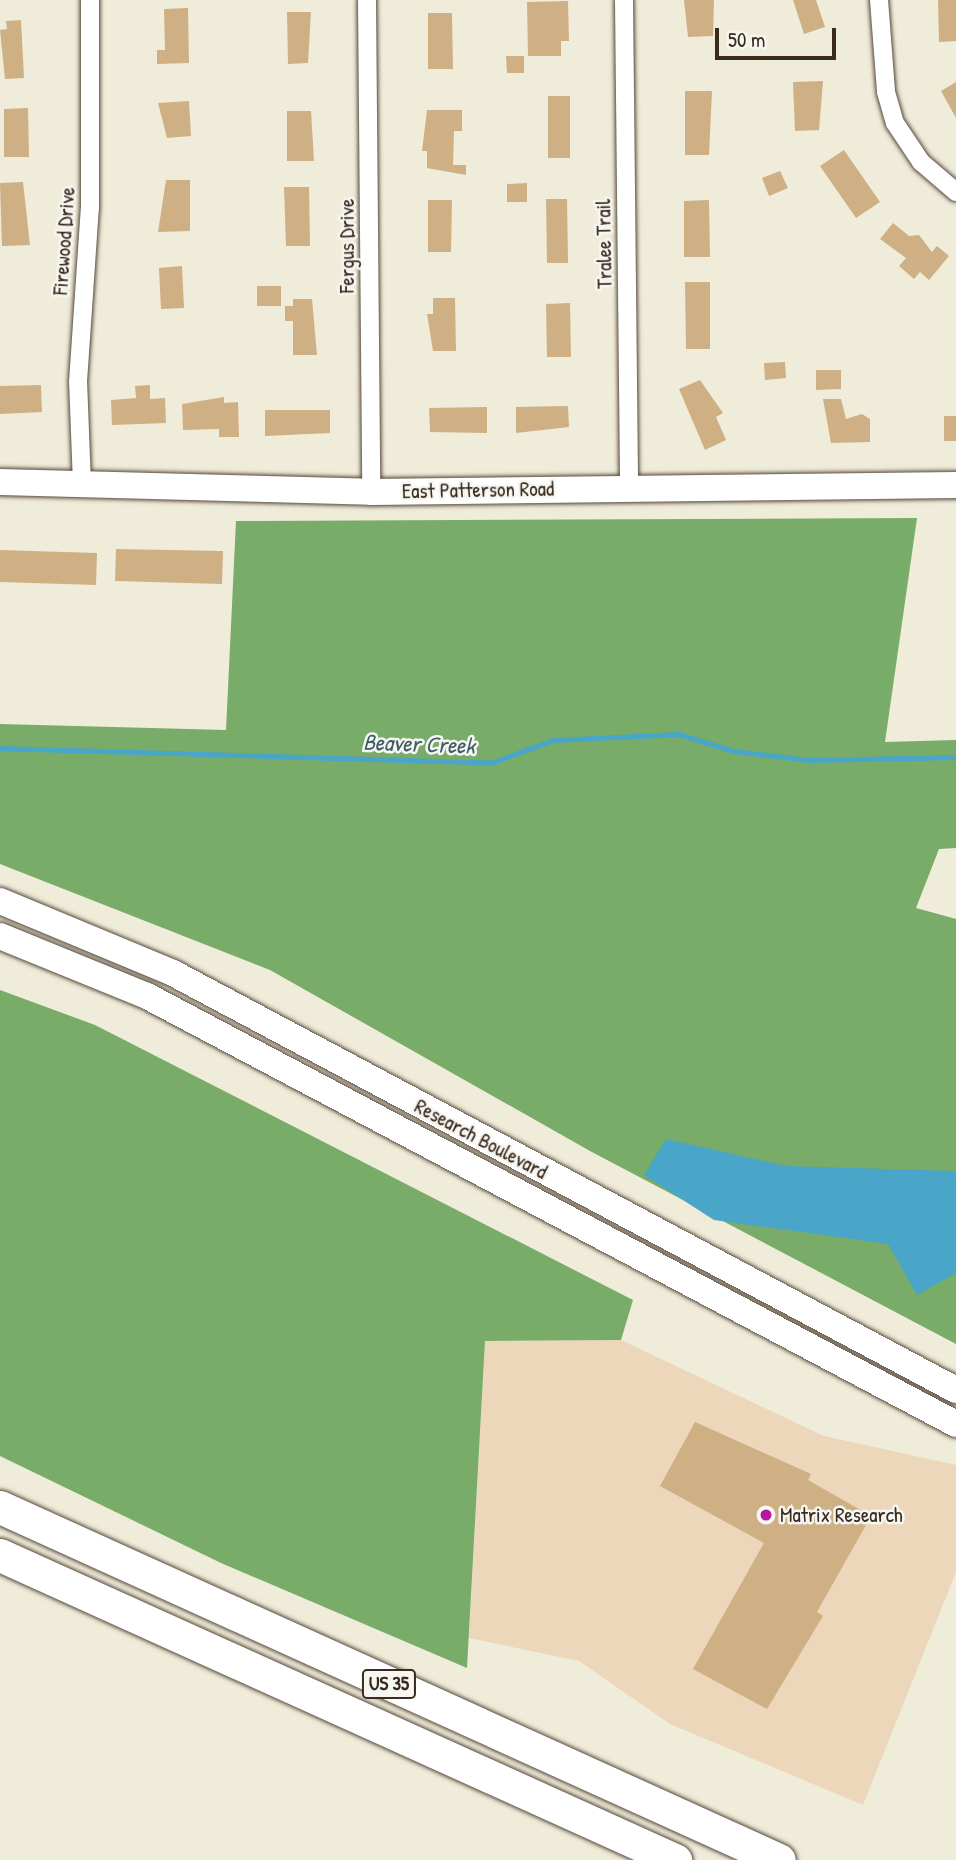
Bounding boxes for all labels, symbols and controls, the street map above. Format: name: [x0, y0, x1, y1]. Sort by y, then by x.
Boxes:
scale bar: [718, 14, 839, 58]
text: 50 m: [728, 25, 765, 54]
street label: Firewood Drive: [48, 186, 80, 296]
street label: Fergus Drive: [334, 199, 360, 293]
street label: Tralee Trail: [591, 199, 617, 289]
street label: East Patterson Road: [402, 476, 554, 504]
water label: Beaver Creek: [363, 728, 475, 760]
street label: Research Boulevard: [410, 1093, 552, 1185]
place label: Matrix Research: [780, 1502, 903, 1528]
marker: Matrix Research: [758, 1507, 774, 1523]
road number: US 35: [361, 1668, 417, 1700]

